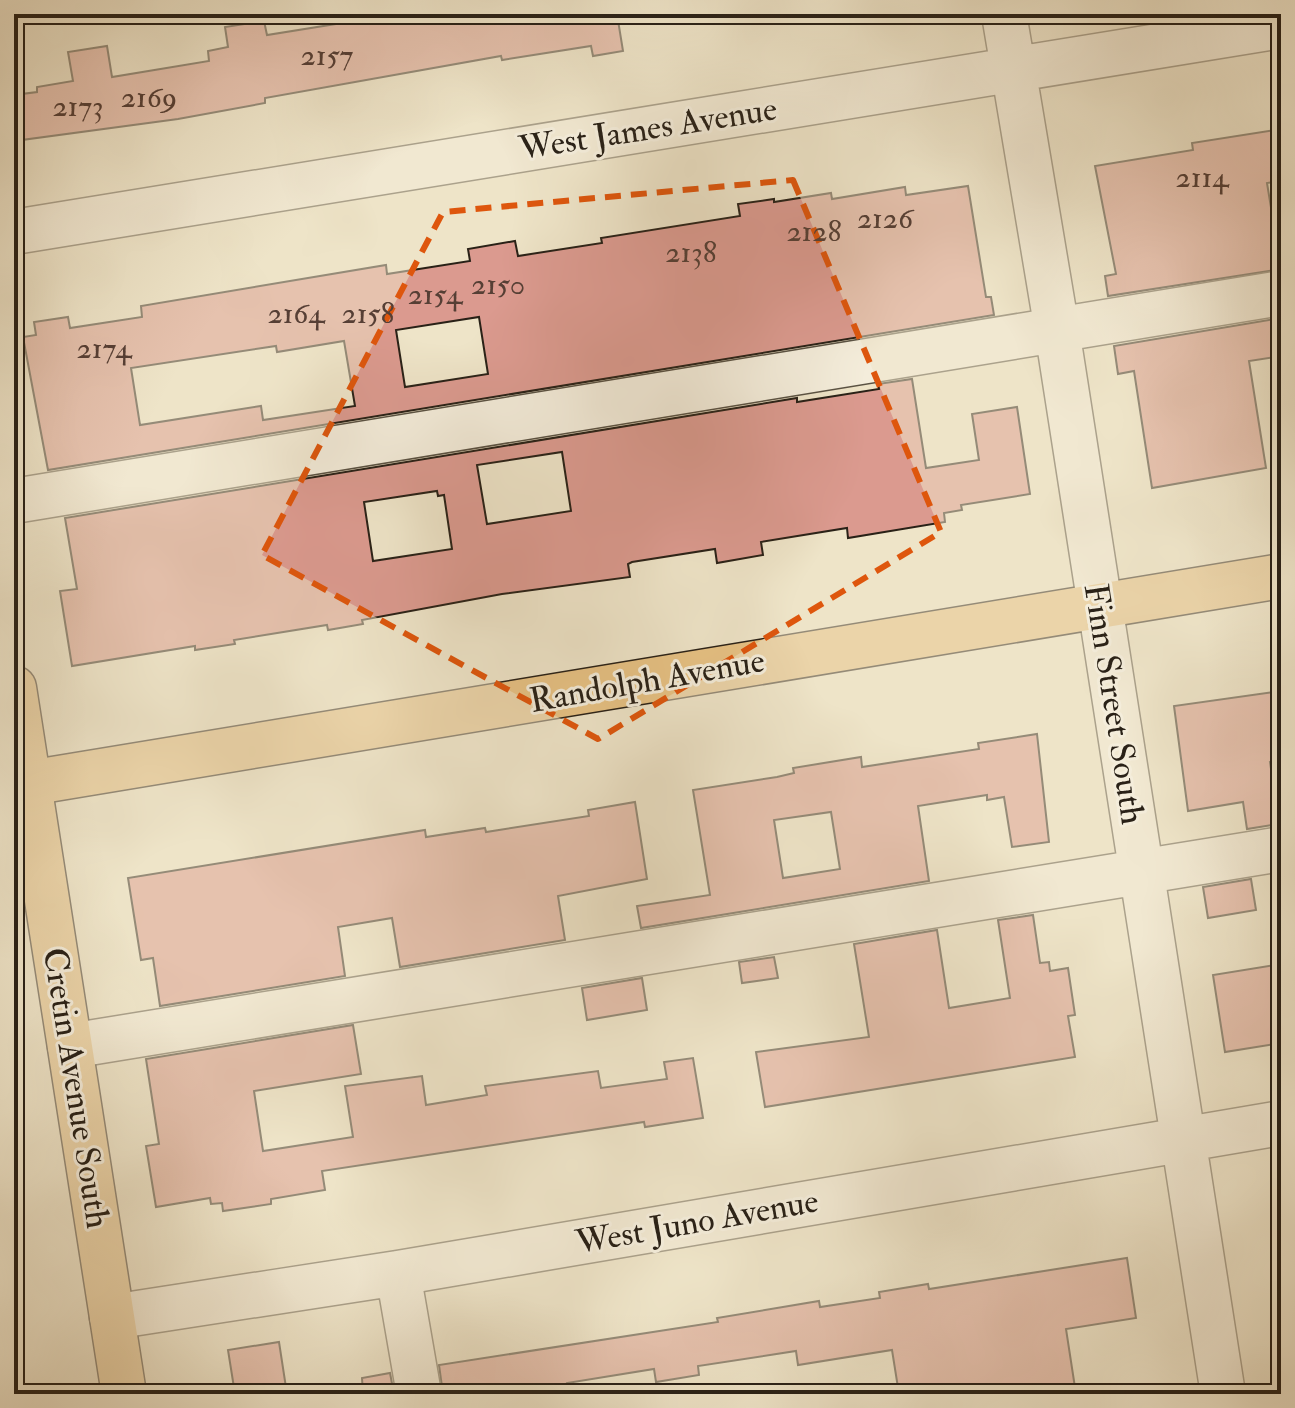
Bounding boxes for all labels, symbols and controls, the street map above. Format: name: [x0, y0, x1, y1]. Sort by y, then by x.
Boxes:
house number: 2157: [301, 37, 354, 74]
house number: 2169: [121, 79, 177, 116]
street label: West James Avenue: [515, 87, 780, 171]
house number: 2173: [52, 88, 104, 125]
house number: 2114: [1176, 159, 1230, 196]
house number: 2126: [857, 200, 915, 237]
house number: 2128: [786, 213, 842, 250]
house number: 2138: [665, 234, 717, 271]
house number: 2150: [471, 266, 525, 303]
house number: 2154: [408, 276, 464, 313]
house number: 2164: [267, 295, 326, 332]
house number: 2158: [341, 295, 395, 332]
house number: 2174: [76, 330, 133, 367]
street label: Finn Street South: [1074, 581, 1154, 828]
street label: Randolph Avenue: [526, 639, 768, 723]
street label: Cretin Avenue South: [33, 945, 119, 1231]
street label: West Juno Avenue: [571, 1179, 822, 1265]

